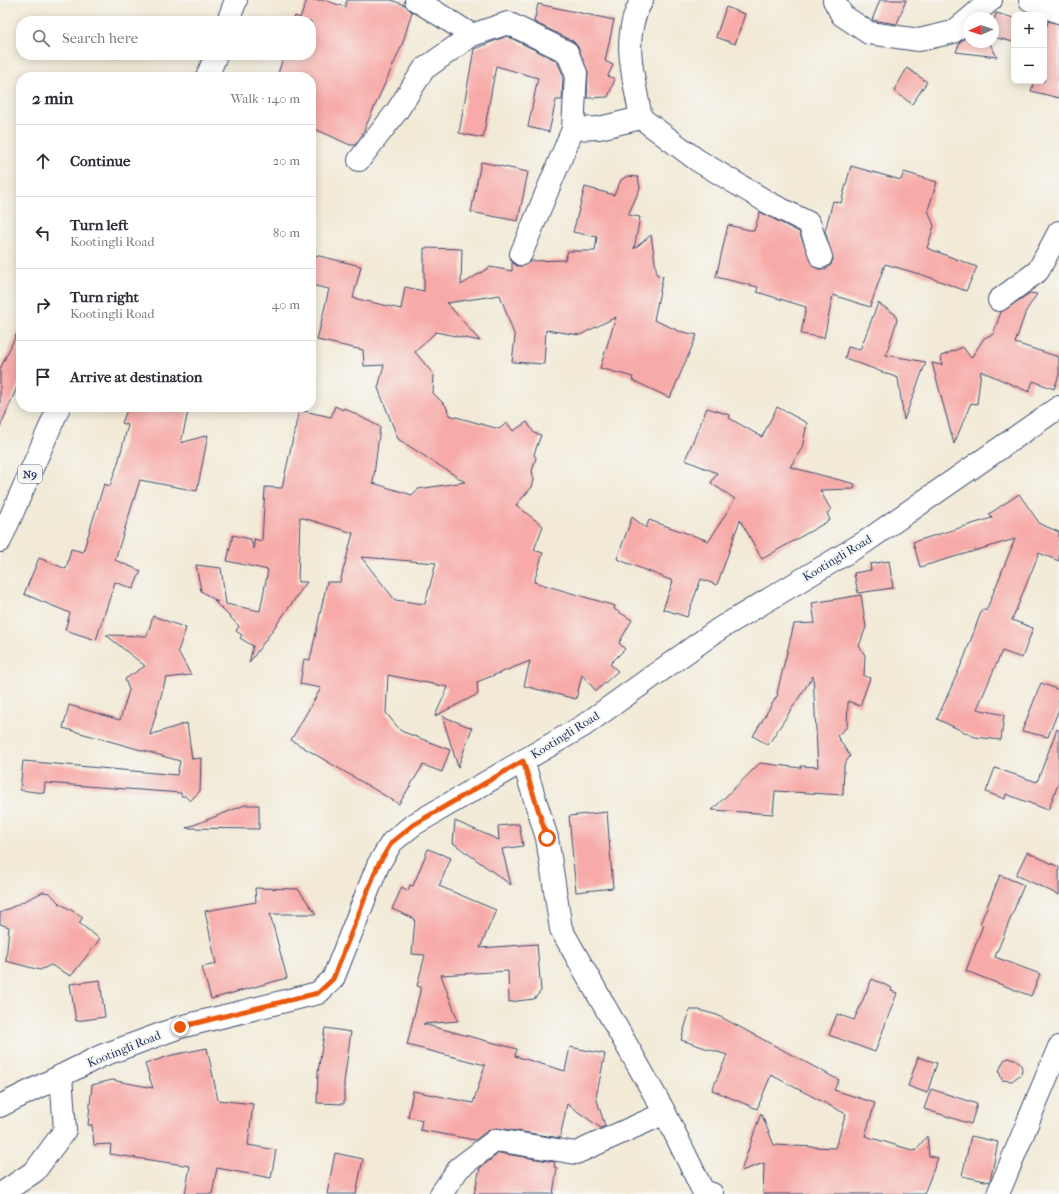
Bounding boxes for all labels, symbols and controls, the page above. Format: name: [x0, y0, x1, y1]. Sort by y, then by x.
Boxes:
north arrow: [963, 12, 999, 48]
map controls: [1011, 12, 1047, 84]
button: +: [1011, 12, 1047, 48]
search box: [16, 16, 316, 60]
icon: search: [30, 27, 52, 49]
text: Search here: [62, 29, 138, 47]
button: −: [1011, 48, 1047, 84]
text: 2 min: [32, 88, 73, 108]
text: Walk · 140 m: [231, 91, 300, 106]
icon: ahead: [32, 150, 54, 172]
text: Continue: [70, 152, 130, 170]
text: 20 m: [273, 153, 300, 168]
text: Turn left: [70, 216, 128, 234]
icon: left: [32, 222, 54, 244]
text: 80 m: [273, 225, 300, 240]
text: Kootingli Road: [70, 234, 155, 249]
text: Turn right: [70, 288, 139, 306]
icon: right: [32, 294, 54, 316]
text: 40 m: [272, 297, 300, 312]
text: Kootingli Road: [70, 306, 155, 321]
icon: arrive: [32, 366, 54, 388]
text: Arrive at destination: [70, 368, 202, 386]
road number: N9: [18, 465, 42, 483]
street label: Kootingli Road: [800, 532, 874, 584]
street label: Kootingli Road: [528, 708, 602, 762]
route start: [538, 829, 556, 847]
route end: [171, 1018, 189, 1036]
street label: Kootingli Road: [85, 1028, 163, 1070]

